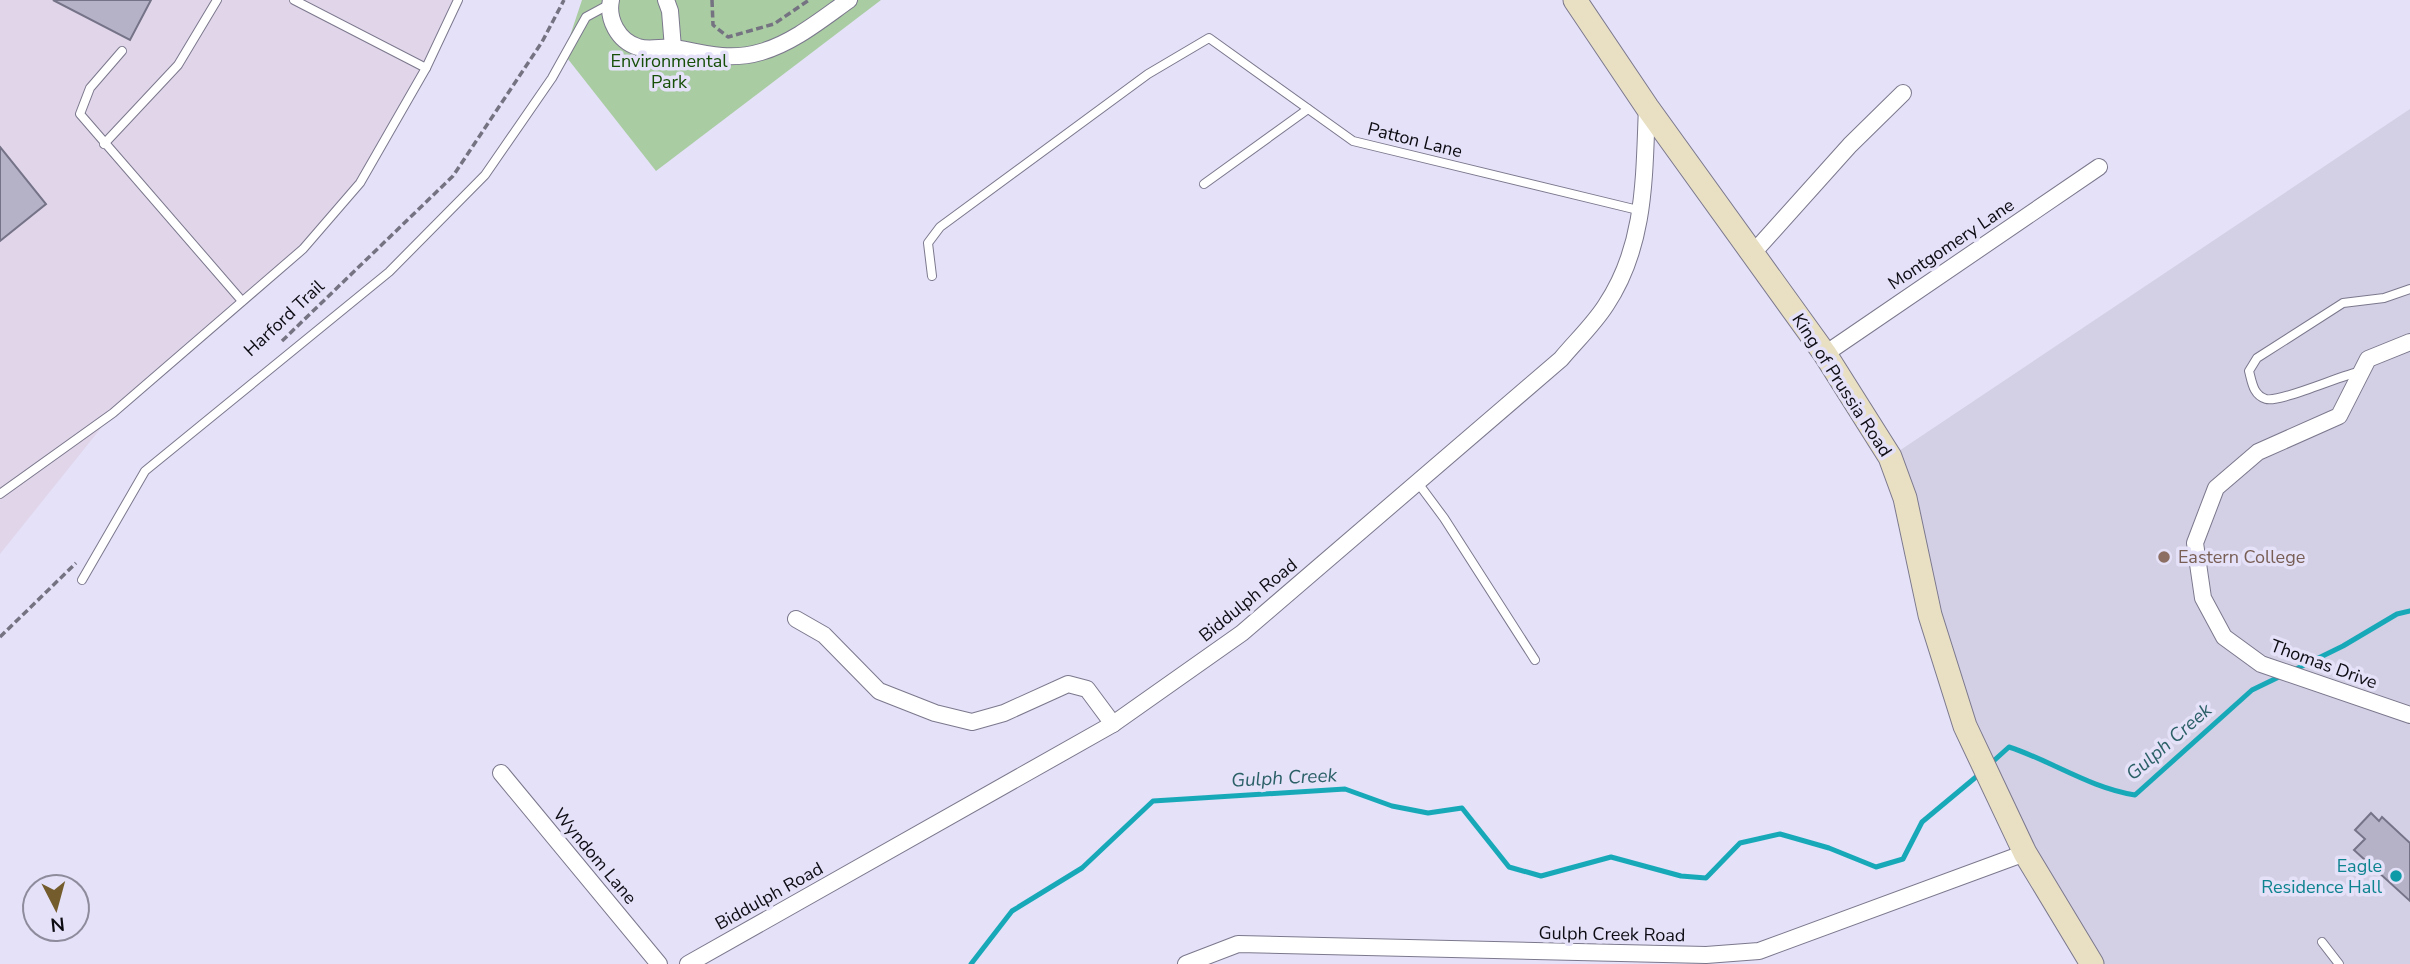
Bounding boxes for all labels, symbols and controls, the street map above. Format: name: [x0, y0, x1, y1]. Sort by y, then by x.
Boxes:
park label: Environmental Park: [610, 49, 728, 94]
street label: Patton Lane: [1365, 117, 1465, 163]
street label: Montgomery Lane: [1883, 193, 2019, 295]
street label: Harford Trail: [238, 274, 330, 362]
street label: King of Prussia Road: [1787, 309, 1897, 461]
place label: Eastern College: [2178, 545, 2305, 569]
marker: Eastern College: [2156, 549, 2172, 565]
street label: Biddulph Road: [1194, 553, 1302, 647]
street label: Thomas Drive: [2267, 634, 2381, 694]
water label: Gulph Creek: [2120, 697, 2218, 787]
water label: Gulph Creek: [1230, 762, 1338, 794]
street label: Wyndom Lane: [548, 803, 642, 909]
place label: Eagle Residence Hall: [2261, 854, 2383, 899]
street label: Biddulph Road: [711, 856, 827, 936]
marker: Eagle Residence Hall: [2388, 868, 2404, 884]
north arrow: [21, 873, 91, 943]
text: N: [49, 910, 66, 938]
street label: Gulph Creek Road: [1538, 921, 1686, 947]

